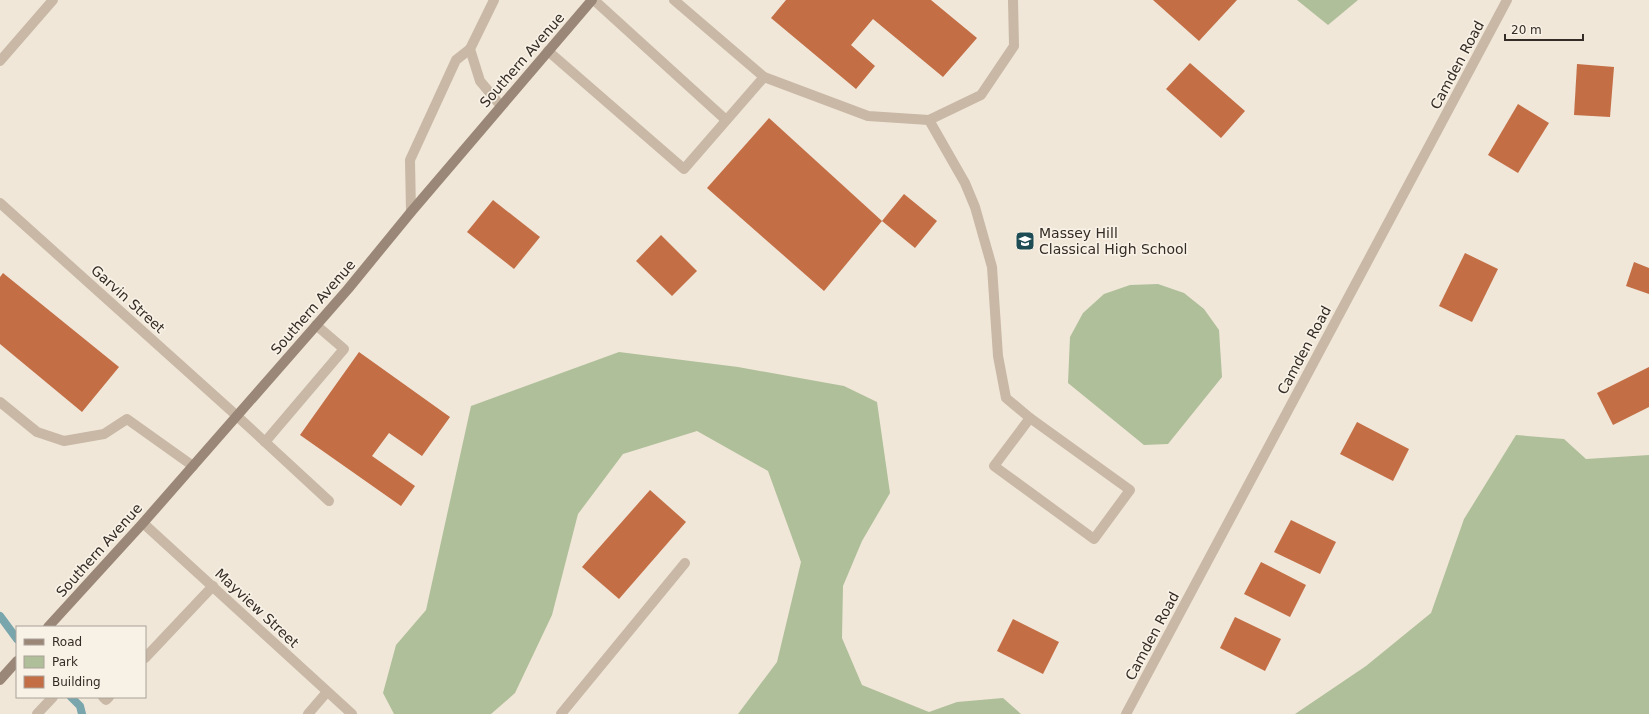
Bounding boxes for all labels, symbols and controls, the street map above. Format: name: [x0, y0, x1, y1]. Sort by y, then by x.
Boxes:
street label: Southern Avenue: [477, 9, 567, 111]
scale bar: [1505, 16, 1583, 42]
street label: Camden Road: [1427, 18, 1487, 112]
text: 20 m: [1511, 23, 1542, 37]
place label: Massey Hill Classical High School: [1039, 225, 1187, 257]
school or university icon: Massey Hill Classical High School: [1014, 230, 1036, 252]
street label: Southern Avenue: [268, 256, 358, 358]
street label: Garvin Street: [88, 262, 168, 336]
street label: Camden Road: [1274, 303, 1334, 397]
street label: Southern Avenue: [53, 500, 145, 600]
street label: Mayview Street: [212, 565, 302, 651]
street label: Camden Road: [1122, 589, 1182, 683]
legend: [16, 626, 146, 698]
text: Road: [52, 635, 82, 649]
text: Park: [52, 655, 78, 669]
text: Building: [52, 675, 101, 689]

